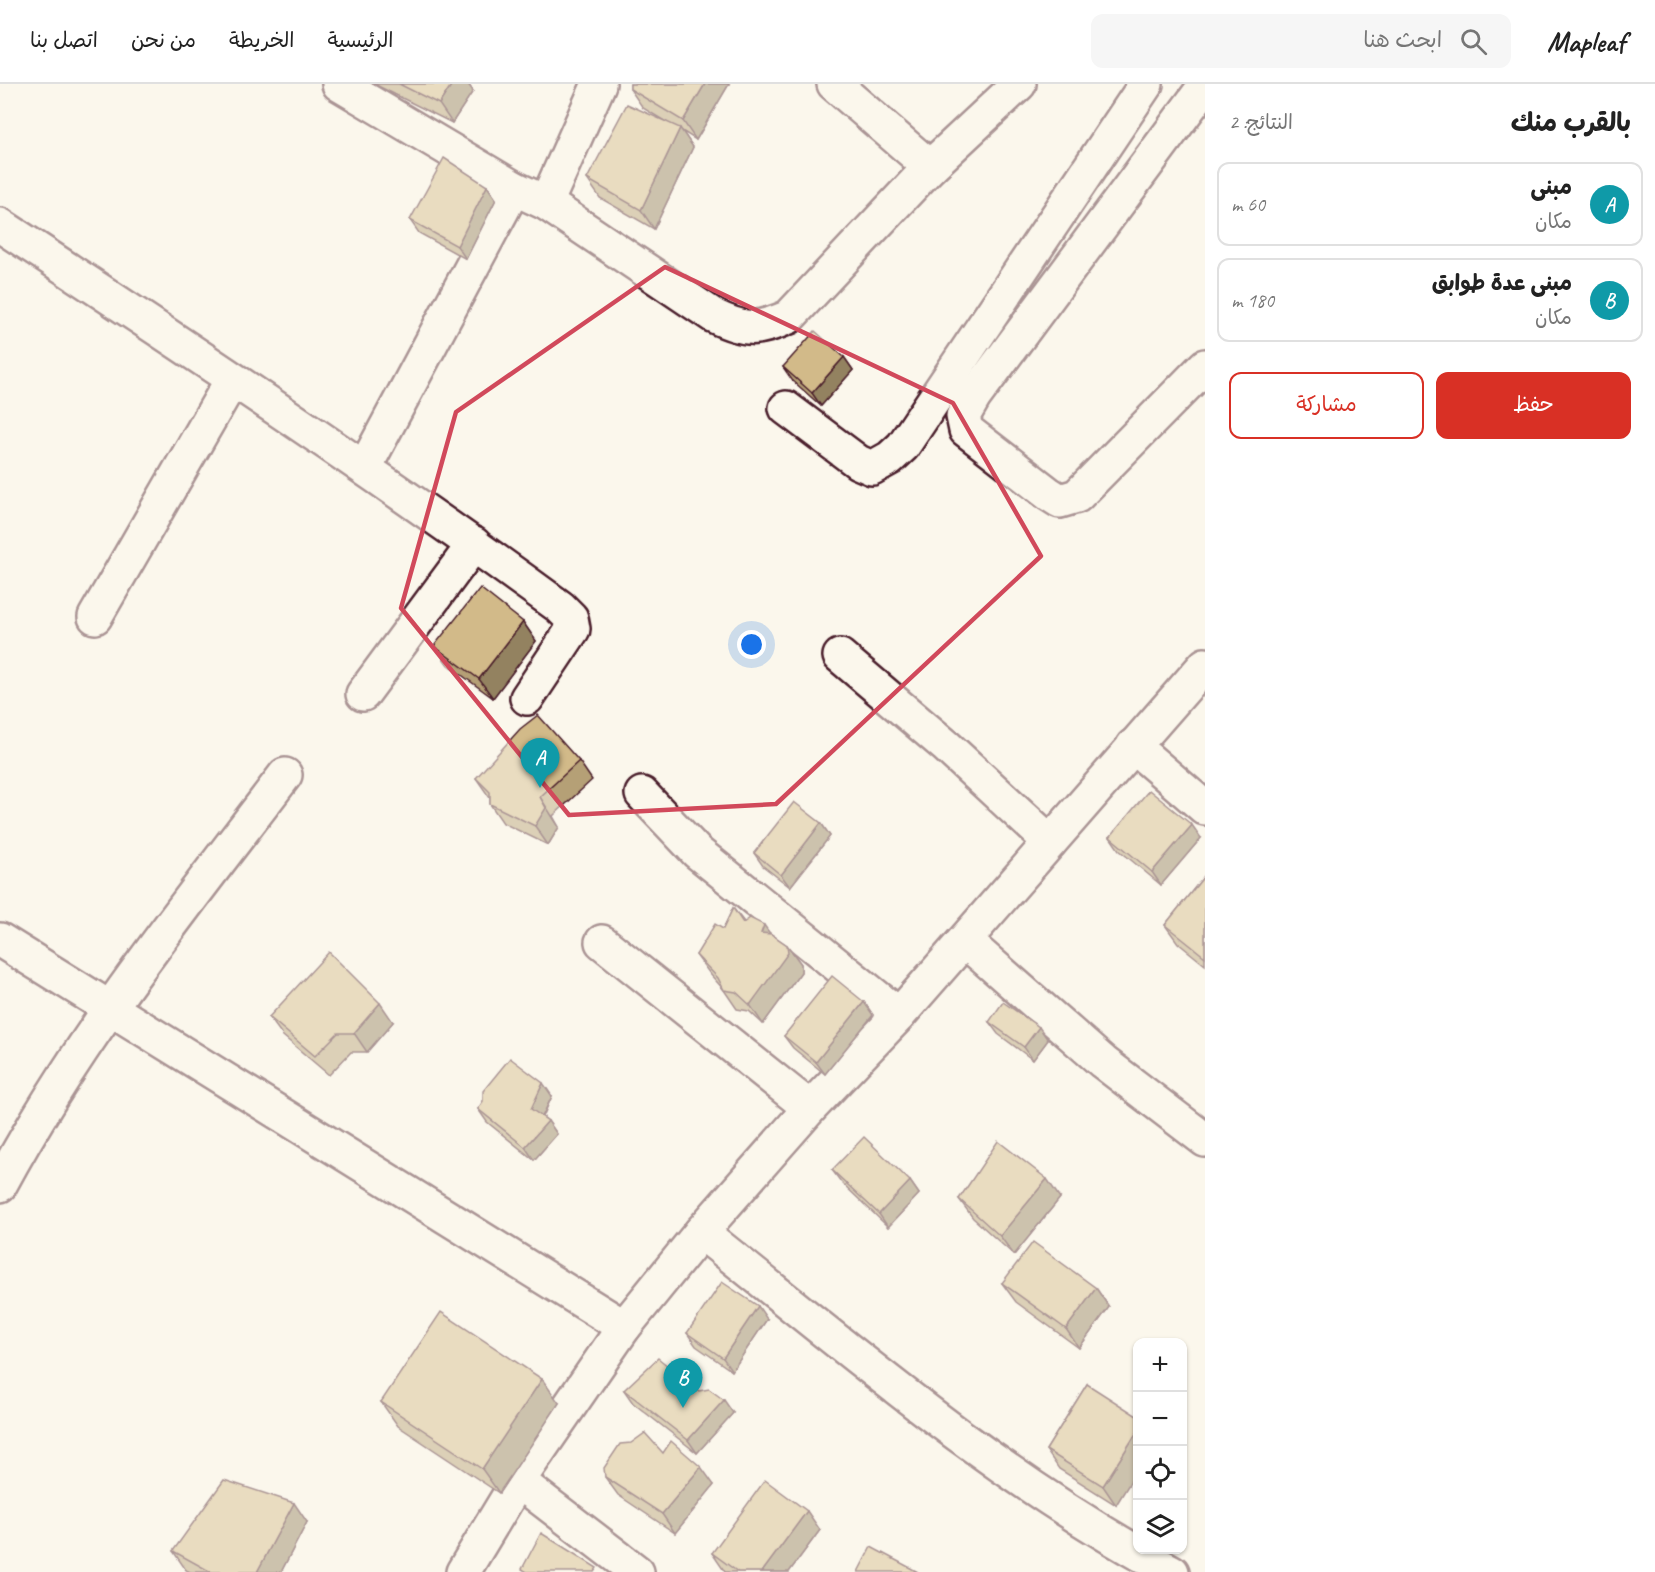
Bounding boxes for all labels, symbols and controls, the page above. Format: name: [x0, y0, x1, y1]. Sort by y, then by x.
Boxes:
search box: [1091, 14, 1511, 68]
text: Mapleaf: [1547, 24, 1625, 59]
icon: search: [1457, 25, 1490, 58]
text: ابحث هنا: [1363, 26, 1442, 54]
text: اتصل بنا: [30, 27, 98, 53]
text: من نحن: [131, 27, 196, 53]
text: الخريطة: [229, 27, 295, 53]
text: الرئيسية: [328, 27, 393, 53]
text: بالقرب منك: [1511, 106, 1631, 139]
text: النتائج: 2: [1229, 110, 1293, 135]
text: مبنى: [1530, 173, 1572, 201]
text: 60 m: [1231, 192, 1265, 217]
text: A: [1604, 192, 1615, 217]
text: مكان: [1535, 209, 1572, 234]
text: مبنى عدة طوابق: [1432, 269, 1572, 297]
text: 180 m: [1231, 288, 1274, 313]
text: B: [1604, 288, 1615, 313]
text: مكان: [1535, 305, 1572, 330]
button: مشاركة: [1229, 372, 1424, 439]
button: حفظ: [1436, 372, 1631, 439]
your location: [737, 630, 766, 659]
pin: A: [520, 738, 560, 788]
map controls: [1133, 1338, 1187, 1554]
button: +: [1133, 1338, 1187, 1392]
pin: B: [664, 1358, 702, 1408]
button: −: [1133, 1392, 1187, 1446]
button: locate: [1133, 1446, 1187, 1500]
button: layers: [1133, 1500, 1187, 1554]

